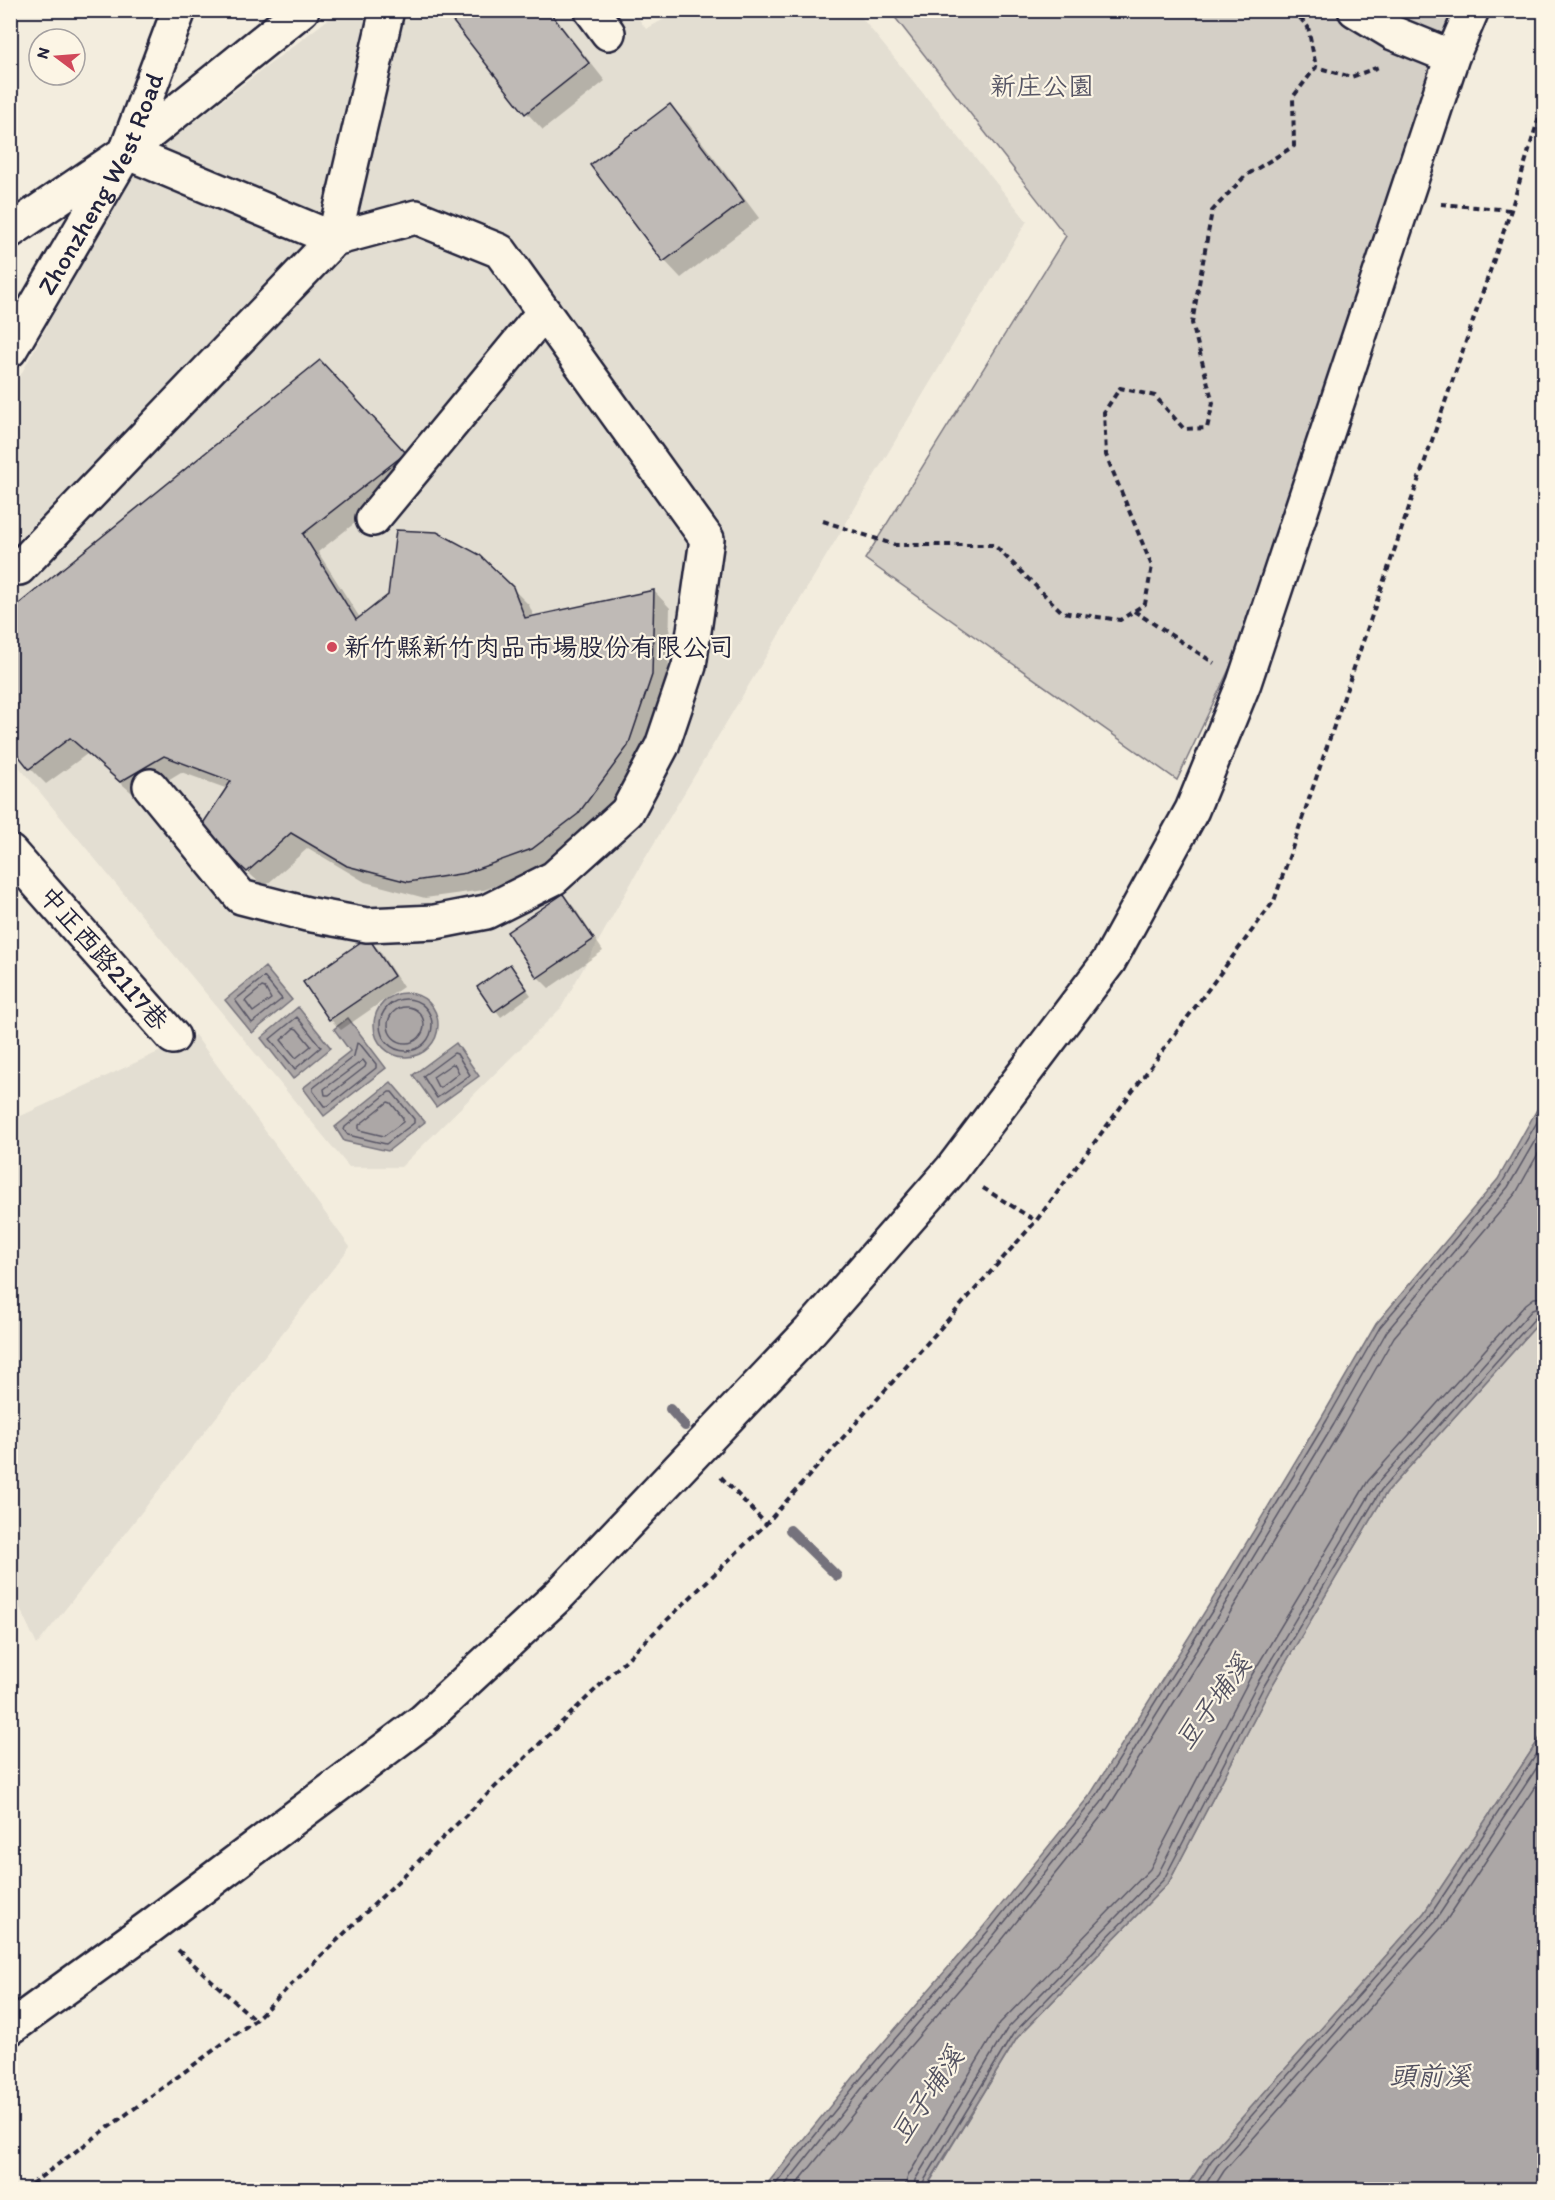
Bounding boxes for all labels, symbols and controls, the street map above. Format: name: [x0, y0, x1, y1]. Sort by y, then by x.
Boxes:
north arrow: [27, 27, 87, 87]
text: N: [32, 45, 54, 61]
street label: Zhonzheng West Road: [30, 68, 170, 300]
park label: 新庄公園: [990, 70, 1094, 102]
place label: 新竹縣新竹肉品市場股份有限公司: [344, 631, 734, 663]
marker: 新竹縣新竹肉品市場股份有限公司: [325, 640, 339, 654]
street label: 中正西路2117巷: [33, 879, 175, 1037]
water label: 豆子埔溪: [1168, 1647, 1259, 1755]
water label: 豆子埔溪: [883, 2039, 972, 2149]
water label: 頭前溪: [1390, 2059, 1472, 2092]

